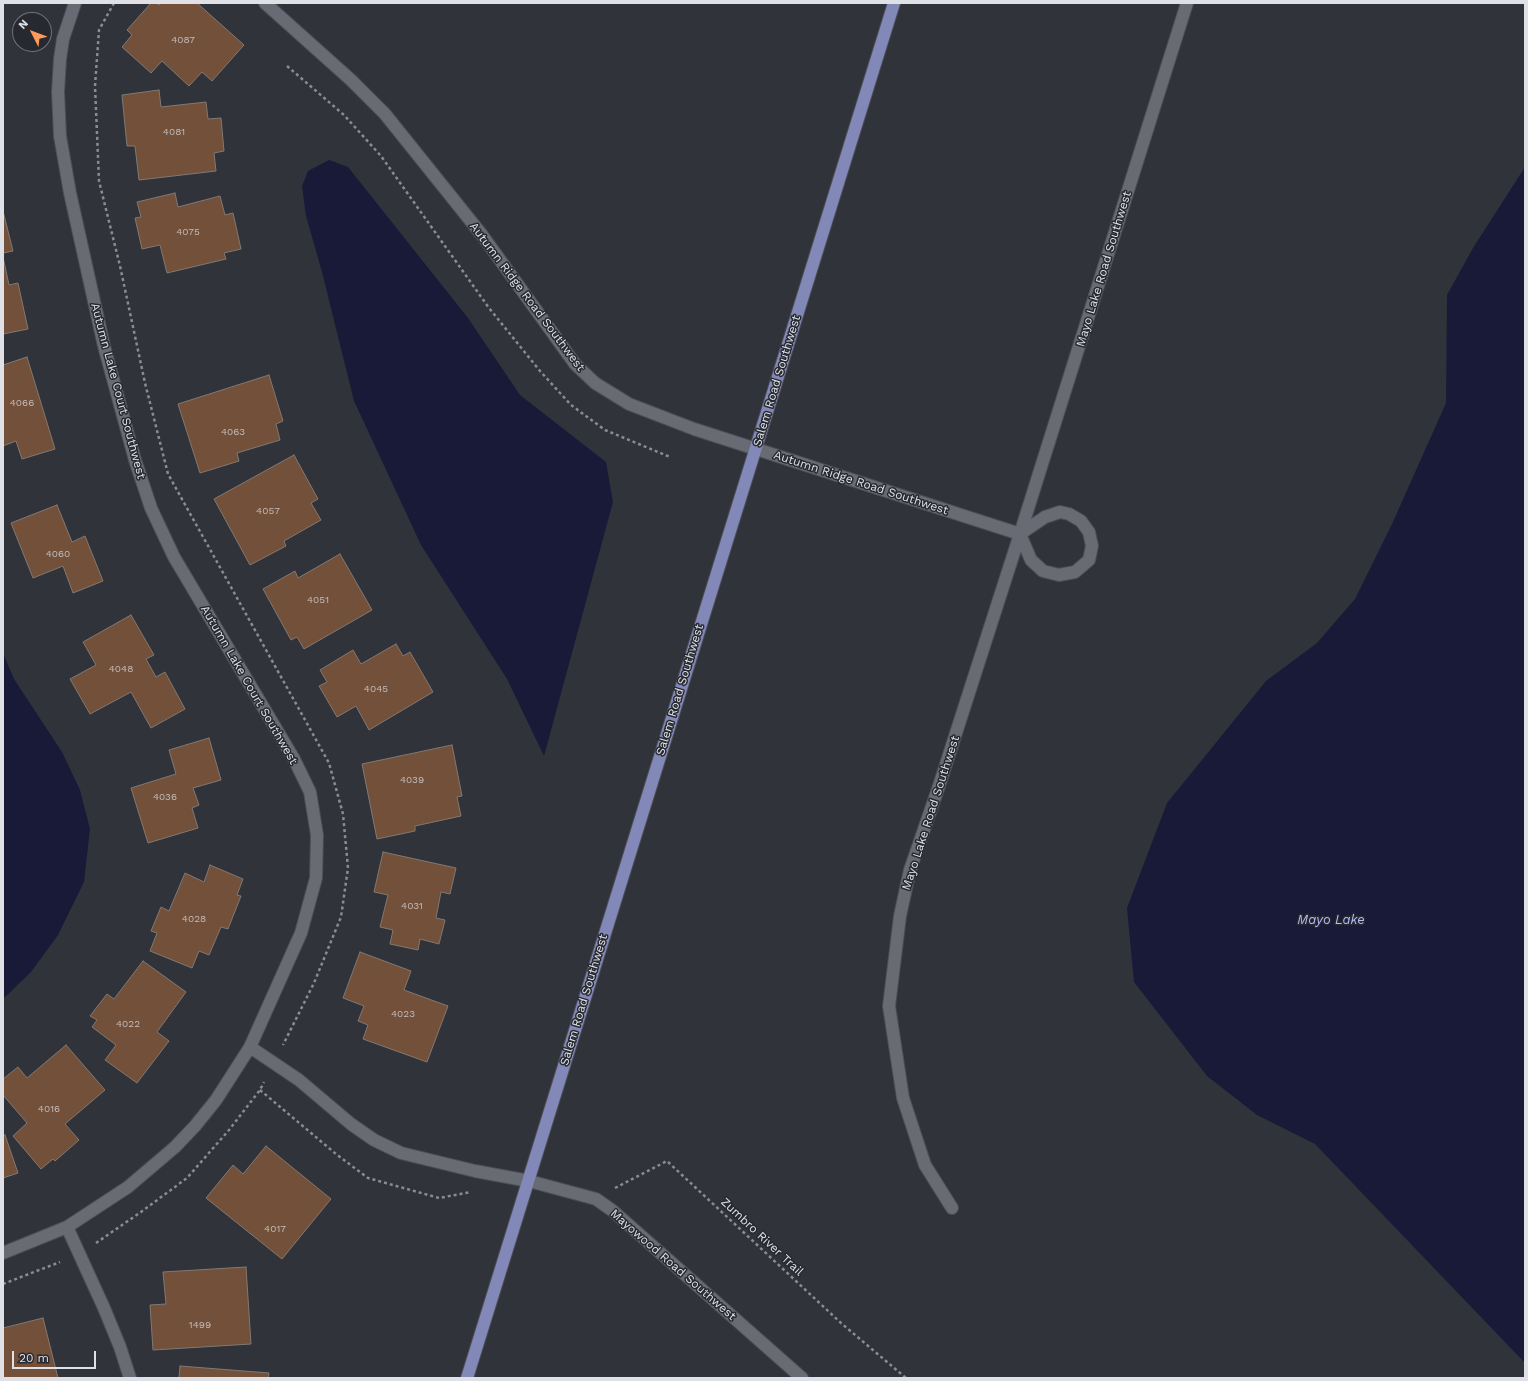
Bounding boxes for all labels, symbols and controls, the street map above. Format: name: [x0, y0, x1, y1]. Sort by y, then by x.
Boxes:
north arrow: [12, 12, 52, 52]
text: N: [16, 17, 31, 32]
house number: 4087: [171, 34, 195, 46]
house number: 4081: [163, 126, 185, 138]
street label: Mayo Lake Road Southwest: [1073, 190, 1135, 348]
street label: Autumn Ridge Road Southwest: [466, 220, 588, 374]
house number: 4075: [176, 226, 200, 238]
street label: Autumn Lake Court Southwest: [88, 302, 148, 480]
street label: Salem Road Southwest: [750, 314, 804, 448]
house number: 4066: [10, 397, 34, 409]
house number: 4063: [221, 426, 245, 438]
street label: Autumn Ridge Road Southwest: [772, 448, 950, 518]
house number: 4057: [256, 505, 280, 517]
house number: 4060: [46, 548, 70, 560]
house number: 4051: [307, 594, 329, 606]
street label: Autumn Lake Court Southwest: [197, 603, 301, 767]
street label: Salem Road Southwest: [653, 623, 707, 757]
house number: 4048: [109, 663, 133, 675]
house number: 4045: [364, 683, 388, 695]
street label: Mayo Lake Road Southwest: [899, 734, 963, 892]
house number: 4039: [400, 774, 424, 786]
house number: 4036: [153, 791, 177, 803]
house number: 4031: [401, 900, 423, 912]
water label: Mayo Lake: [1297, 912, 1365, 928]
house number: 4028: [182, 913, 206, 925]
street label: Salem Road Southwest: [557, 933, 611, 1067]
house number: 4023: [391, 1008, 415, 1020]
house number: 4022: [116, 1018, 140, 1030]
house number: 4016: [38, 1103, 60, 1115]
street label: Zumbro River Trail: [718, 1195, 806, 1279]
street label: Mayowood Road Southwest: [607, 1206, 739, 1324]
house number: 4017: [264, 1223, 286, 1235]
house number: 1499: [189, 1319, 211, 1331]
scale bar: [14, 1343, 98, 1369]
text: 20 m: [19, 1351, 49, 1365]

